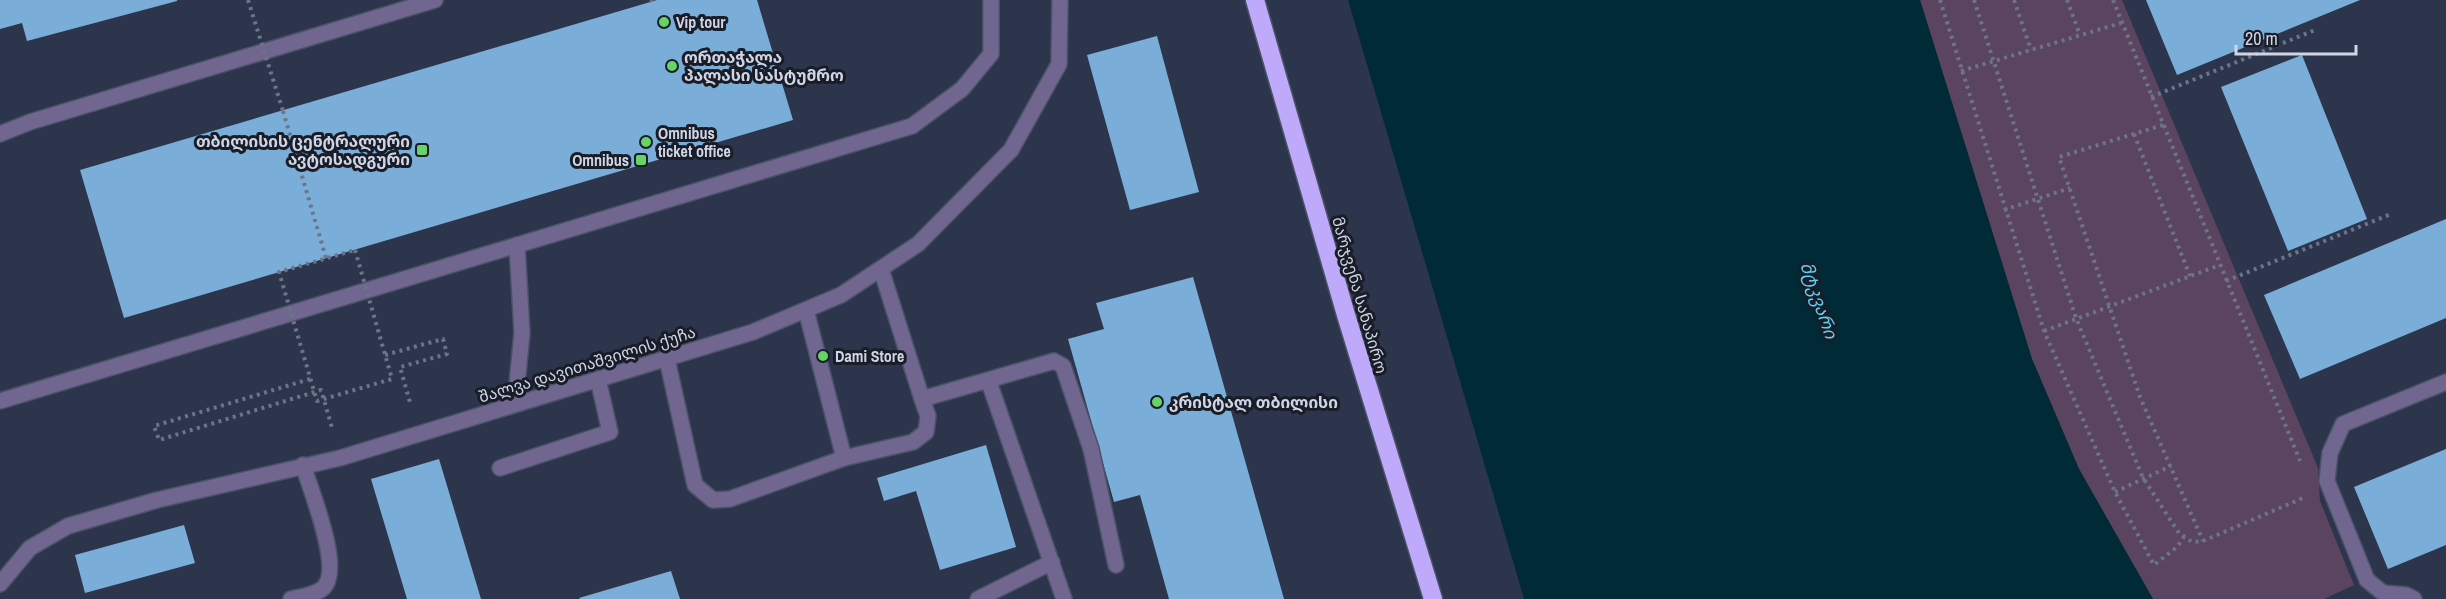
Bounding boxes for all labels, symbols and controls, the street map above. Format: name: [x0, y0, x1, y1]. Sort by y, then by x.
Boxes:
place label: Vip tour: [676, 11, 726, 33]
marker: Vip tour: [657, 15, 671, 29]
scale bar: [2236, 18, 2356, 56]
text: 20 m: [2245, 26, 2278, 51]
place label: ორთაჭალა პალასი სასტუმრო: [684, 46, 844, 86]
marker: ორთაჭალა პალასი სასტუმრო: [665, 59, 679, 73]
place label: Omnibus ticket office: [658, 122, 731, 162]
place label: თბილისის ცენტრალური ავტოსადგური: [196, 130, 410, 170]
marker: Omnibus ticket office: [639, 135, 653, 149]
marker: თბილისის ცენტრალური ავტოსადგური: [415, 143, 429, 157]
place label: Omnibus: [572, 149, 629, 171]
marker: Omnibus: [634, 153, 648, 167]
street label: მარჯვენა სანაპირო: [1327, 214, 1393, 376]
water label: მტკვარი: [1794, 258, 1844, 342]
street label: შალვა დავითაშვილის ქუჩა: [476, 320, 698, 408]
place label: Dami Store: [835, 345, 904, 367]
marker: Dami Store: [816, 349, 830, 363]
place label: კრისტალ თბილისი: [1169, 391, 1338, 413]
marker: კრისტალ თბილისი: [1150, 395, 1164, 409]

